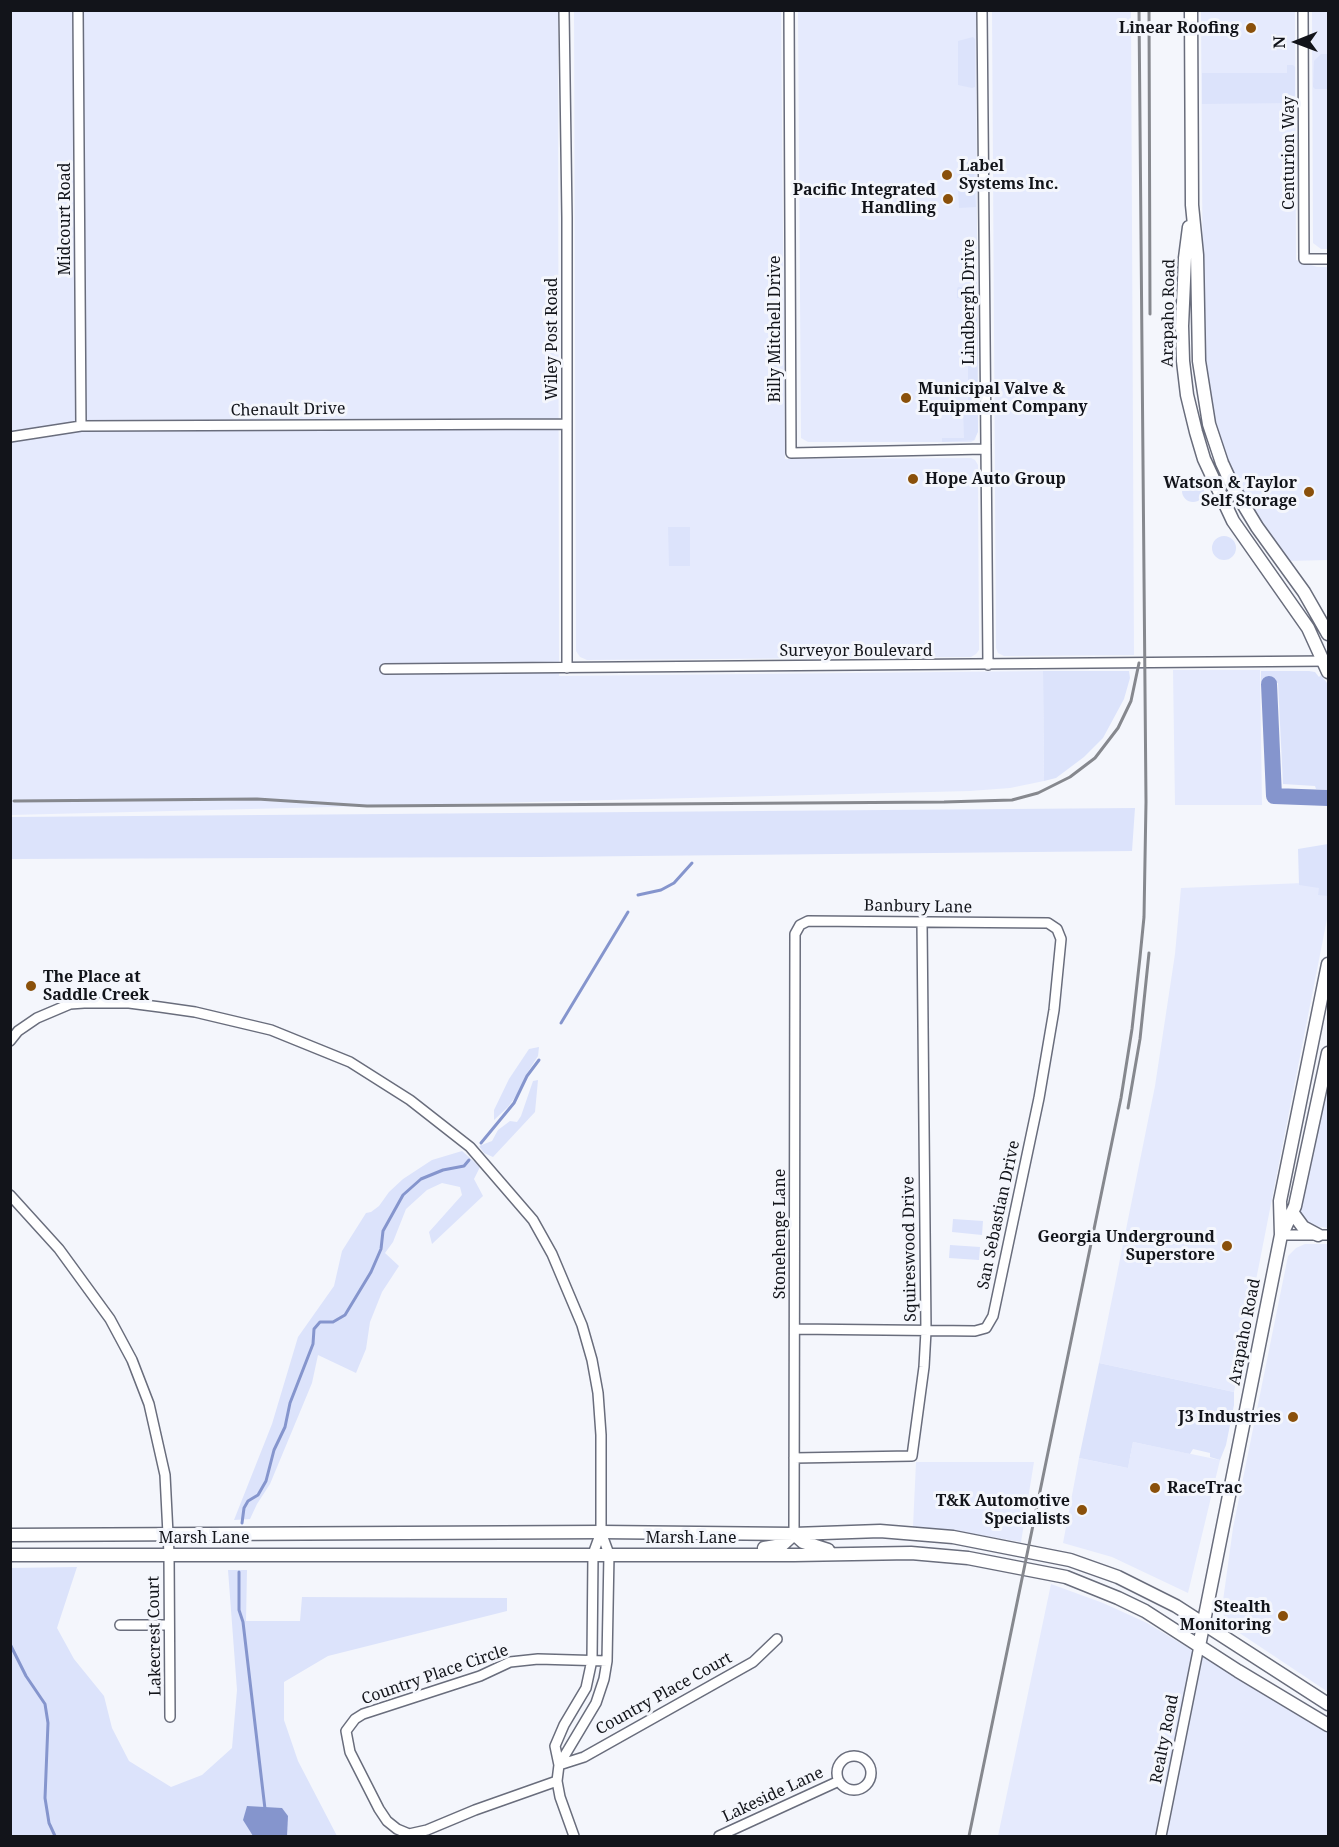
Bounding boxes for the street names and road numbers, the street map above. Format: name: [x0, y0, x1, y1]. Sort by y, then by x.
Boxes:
street label: Centurion Way: [1279, 96, 1299, 210]
street label: Midcourt Road: [55, 162, 75, 276]
street label: Lindbergh Drive: [959, 239, 979, 365]
street label: Billy Mitchell Drive: [765, 255, 785, 403]
street label: Arapaho Road: [1158, 259, 1180, 367]
street label: Wiley Post Road: [542, 277, 562, 401]
street label: Chenault Drive: [230, 399, 346, 421]
street label: Surveyor Boulevard: [779, 641, 933, 661]
street label: Banbury Lane: [864, 896, 972, 918]
street label: San Sebastian Drive: [974, 1139, 1024, 1291]
street label: Stonehenge Lane: [770, 1169, 790, 1299]
street label: Squireswood Drive: [899, 1176, 921, 1322]
street label: Arapaho Road: [1225, 1277, 1265, 1387]
street label: Marsh Lane: [159, 1528, 249, 1548]
street label: Marsh Lane: [646, 1528, 736, 1548]
street label: Lakecrest Court: [144, 1576, 166, 1696]
street label: Country Place Circle: [359, 1641, 511, 1709]
street label: Country Place Court: [593, 1649, 735, 1739]
street label: Realty Road: [1147, 1693, 1183, 1785]
street label: Lakeside Lane: [719, 1763, 827, 1827]

